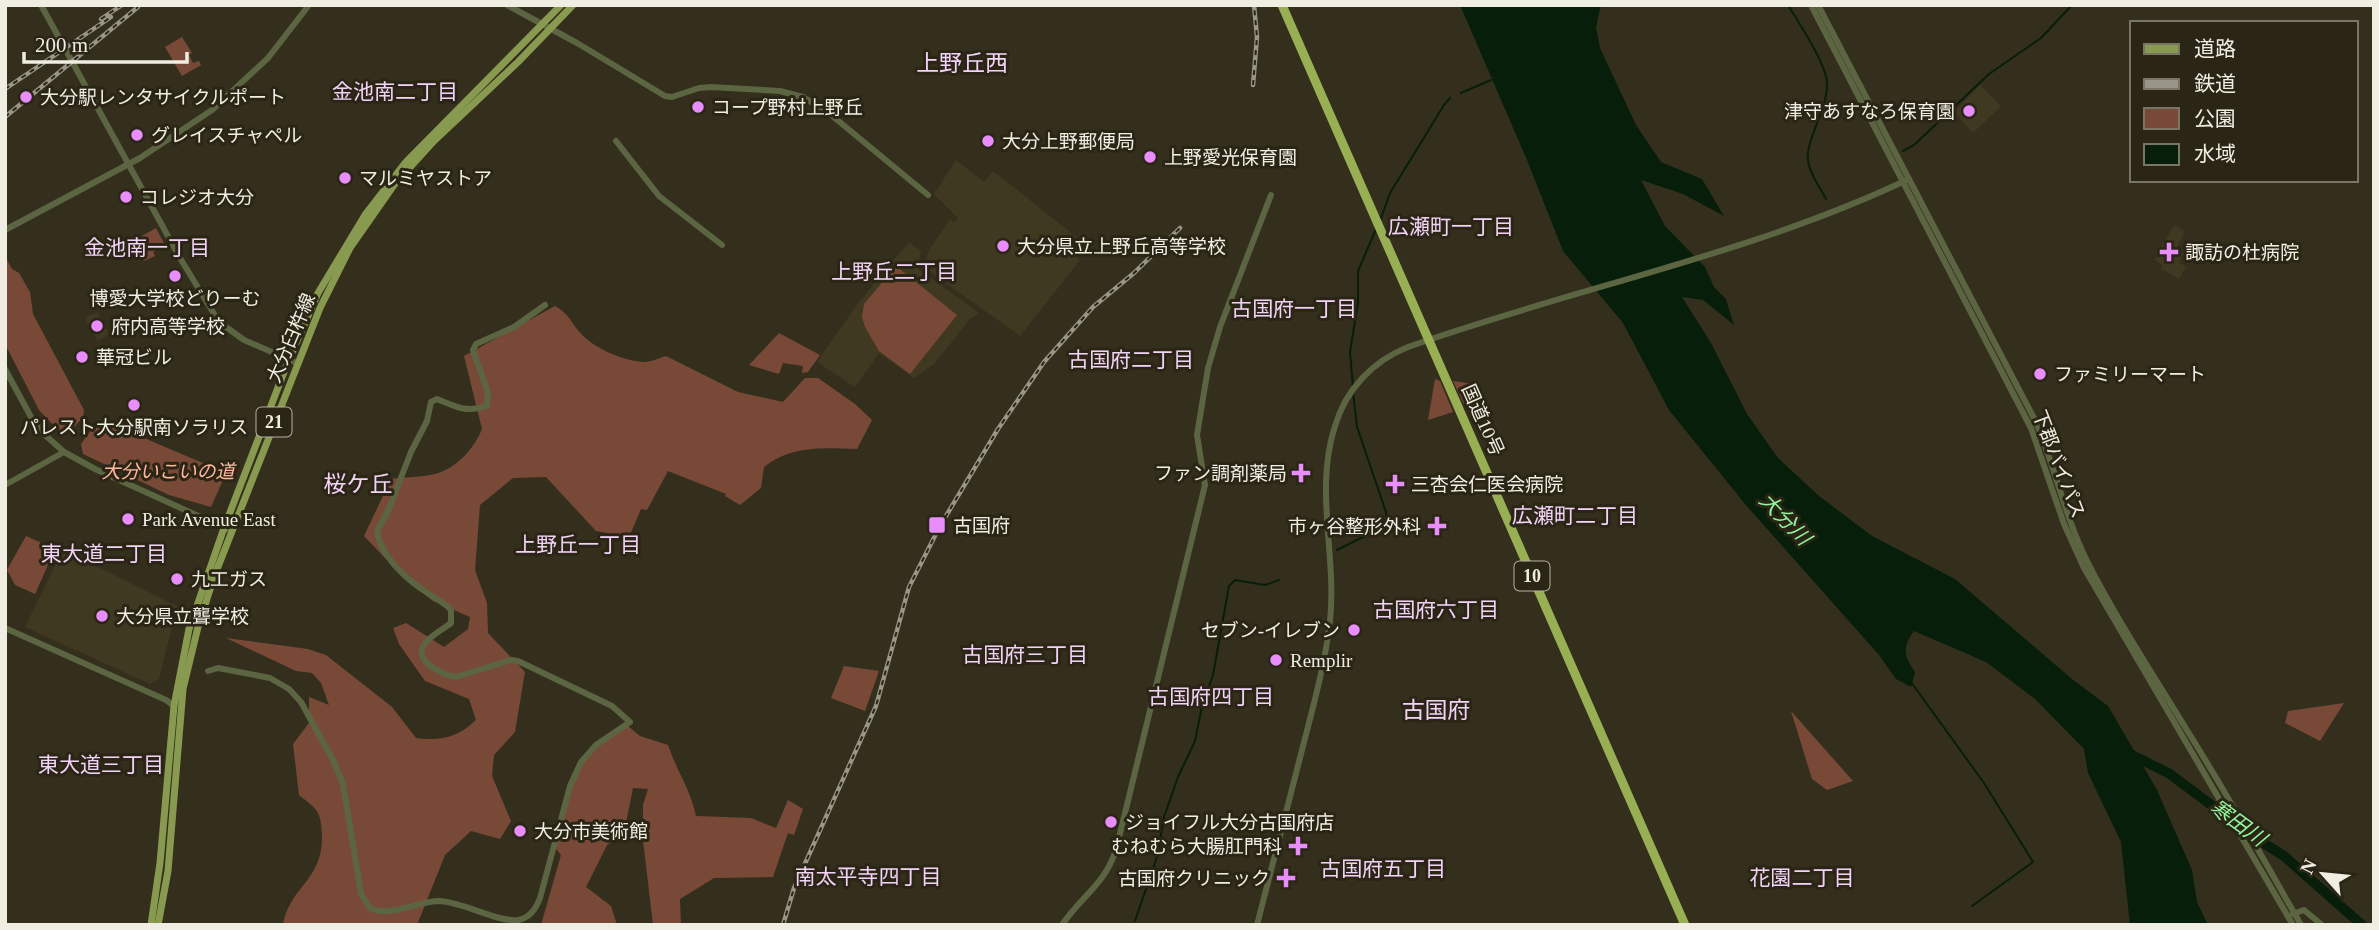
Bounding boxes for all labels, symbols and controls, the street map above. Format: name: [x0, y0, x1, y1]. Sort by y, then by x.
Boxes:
scale bar: [24, 21, 187, 65]
legend: [2130, 21, 2358, 182]
text: 200 m: [35, 33, 88, 57]
text: 道路: [2194, 37, 2236, 61]
district label: 上野丘西: [916, 51, 1008, 76]
text: 鉄道: [2194, 72, 2236, 96]
district label: 金池南二丁目: [332, 80, 458, 104]
place label: 大分駅レンタサイクルポート: [40, 87, 286, 108]
marker: 大分駅レンタサイクルポート: [18, 89, 34, 105]
place label: コープ野村上野丘: [712, 97, 863, 118]
marker: コープ野村上野丘: [690, 99, 706, 115]
place label: 津守あすなろ保育園: [1784, 101, 1955, 122]
marker: 津守あすなろ保育園: [1961, 103, 1977, 119]
text: 公園: [2194, 107, 2236, 131]
place label: グレイスチャペル: [151, 125, 302, 146]
marker: グレイスチャペル: [129, 127, 145, 143]
place label: 大分上野郵便局: [1002, 131, 1135, 152]
marker: 大分上野郵便局: [980, 133, 996, 149]
text: 水域: [2194, 142, 2236, 166]
place label: 上野愛光保育園: [1164, 147, 1297, 168]
marker: 上野愛光保育園: [1142, 149, 1158, 165]
place label: マルミヤストア: [359, 168, 492, 189]
marker: マルミヤストア: [337, 170, 353, 186]
place label: コレジオ大分: [140, 187, 254, 208]
marker: コレジオ大分: [118, 189, 134, 205]
district label: 広瀬町一丁目: [1388, 215, 1514, 239]
district label: 金池南一丁目: [84, 236, 210, 260]
place label: 大分県立上野丘高等学校: [1017, 236, 1226, 257]
marker: 大分県立上野丘高等学校: [995, 238, 1011, 254]
marker: 諏訪の杜病院: [2159, 242, 2179, 262]
place label: 諏訪の杜病院: [2185, 242, 2299, 263]
district label: 上野丘二丁目: [831, 260, 957, 284]
marker: 博愛大学校どりーむ: [167, 268, 183, 284]
place label: 博愛大学校どりーむ: [89, 288, 261, 309]
street label: 大分臼杵線: [263, 290, 319, 386]
district label: 古国府一丁目: [1231, 297, 1357, 321]
place label: 府内高等学校: [111, 316, 225, 337]
marker: 府内高等学校: [89, 318, 105, 334]
place label: 華冠ビル: [96, 347, 172, 368]
district label: 古国府二丁目: [1068, 348, 1194, 372]
marker: 華冠ビル: [74, 349, 90, 365]
place label: ファミリーマート: [2054, 364, 2206, 385]
marker: ファミリーマート: [2032, 366, 2048, 382]
street label: 国道10号: [1458, 381, 1508, 459]
marker: パレスト大分駅南ソラリス: [126, 397, 142, 413]
street label: 下郡バイパス: [2029, 407, 2089, 521]
road number: 21: [256, 408, 292, 436]
place label: パレスト大分駅南ソラリス: [20, 417, 248, 438]
park label: 大分いこいの道: [101, 461, 237, 482]
place label: ファン調剤薬局: [1154, 463, 1287, 484]
marker: ファン調剤薬局: [1293, 465, 1309, 481]
district label: 桜ケ丘: [324, 472, 393, 497]
marker: 三杏会仁医会病院: [1385, 474, 1405, 494]
place label: 三杏会仁医会病院: [1411, 474, 1563, 495]
water label: 大分川: [1754, 488, 1817, 551]
district label: 広瀬町二丁目: [1512, 504, 1638, 528]
place label: Park Avenue East: [142, 509, 276, 530]
marker: Park Avenue East: [120, 511, 136, 527]
marker: 古国府: [927, 515, 947, 535]
place label: 古国府: [953, 515, 1010, 536]
place label: 市ヶ谷整形外科: [1288, 516, 1421, 537]
marker: 市ヶ谷整形外科: [1427, 516, 1447, 536]
district label: 上野丘一丁目: [515, 533, 641, 557]
district label: 東大道二丁目: [41, 542, 167, 566]
road number: 10: [1514, 562, 1550, 590]
place label: 九工ガス: [191, 569, 267, 590]
marker: 九工ガス: [169, 571, 185, 587]
district label: 古国府六丁目: [1373, 598, 1499, 622]
place label: 大分県立聾学校: [116, 606, 249, 627]
marker: 大分県立聾学校: [94, 608, 110, 624]
place label: セブン-イレブン: [1201, 620, 1340, 641]
marker: セブン-イレブン: [1346, 622, 1362, 638]
district label: 古国府三丁目: [962, 643, 1088, 667]
place label: Remplir: [1290, 650, 1353, 671]
marker: Remplir: [1268, 652, 1284, 668]
district label: 古国府四丁目: [1148, 685, 1274, 709]
district label: 古国府: [1402, 698, 1471, 723]
district label: 東大道三丁目: [38, 753, 164, 777]
water label: 寒田川: [2205, 795, 2272, 852]
place label: ジョイフル大分古国府店: [1125, 812, 1334, 833]
marker: ジョイフル大分古国府店: [1103, 814, 1119, 830]
place label: 大分市美術館: [534, 821, 648, 842]
marker: 大分市美術館: [512, 823, 528, 839]
place label: むねむら大腸肛門科: [1111, 836, 1282, 857]
marker: むねむら大腸肛門科: [1288, 836, 1308, 856]
north arrow: [2288, 839, 2358, 909]
text: N: [2296, 855, 2321, 877]
district label: 古国府五丁目: [1320, 857, 1446, 881]
district label: 南太平寺四丁目: [795, 865, 942, 889]
district label: 花園二丁目: [1750, 866, 1855, 890]
place label: 古国府クリニック: [1118, 868, 1270, 889]
marker: 古国府クリニック: [1276, 868, 1296, 888]

